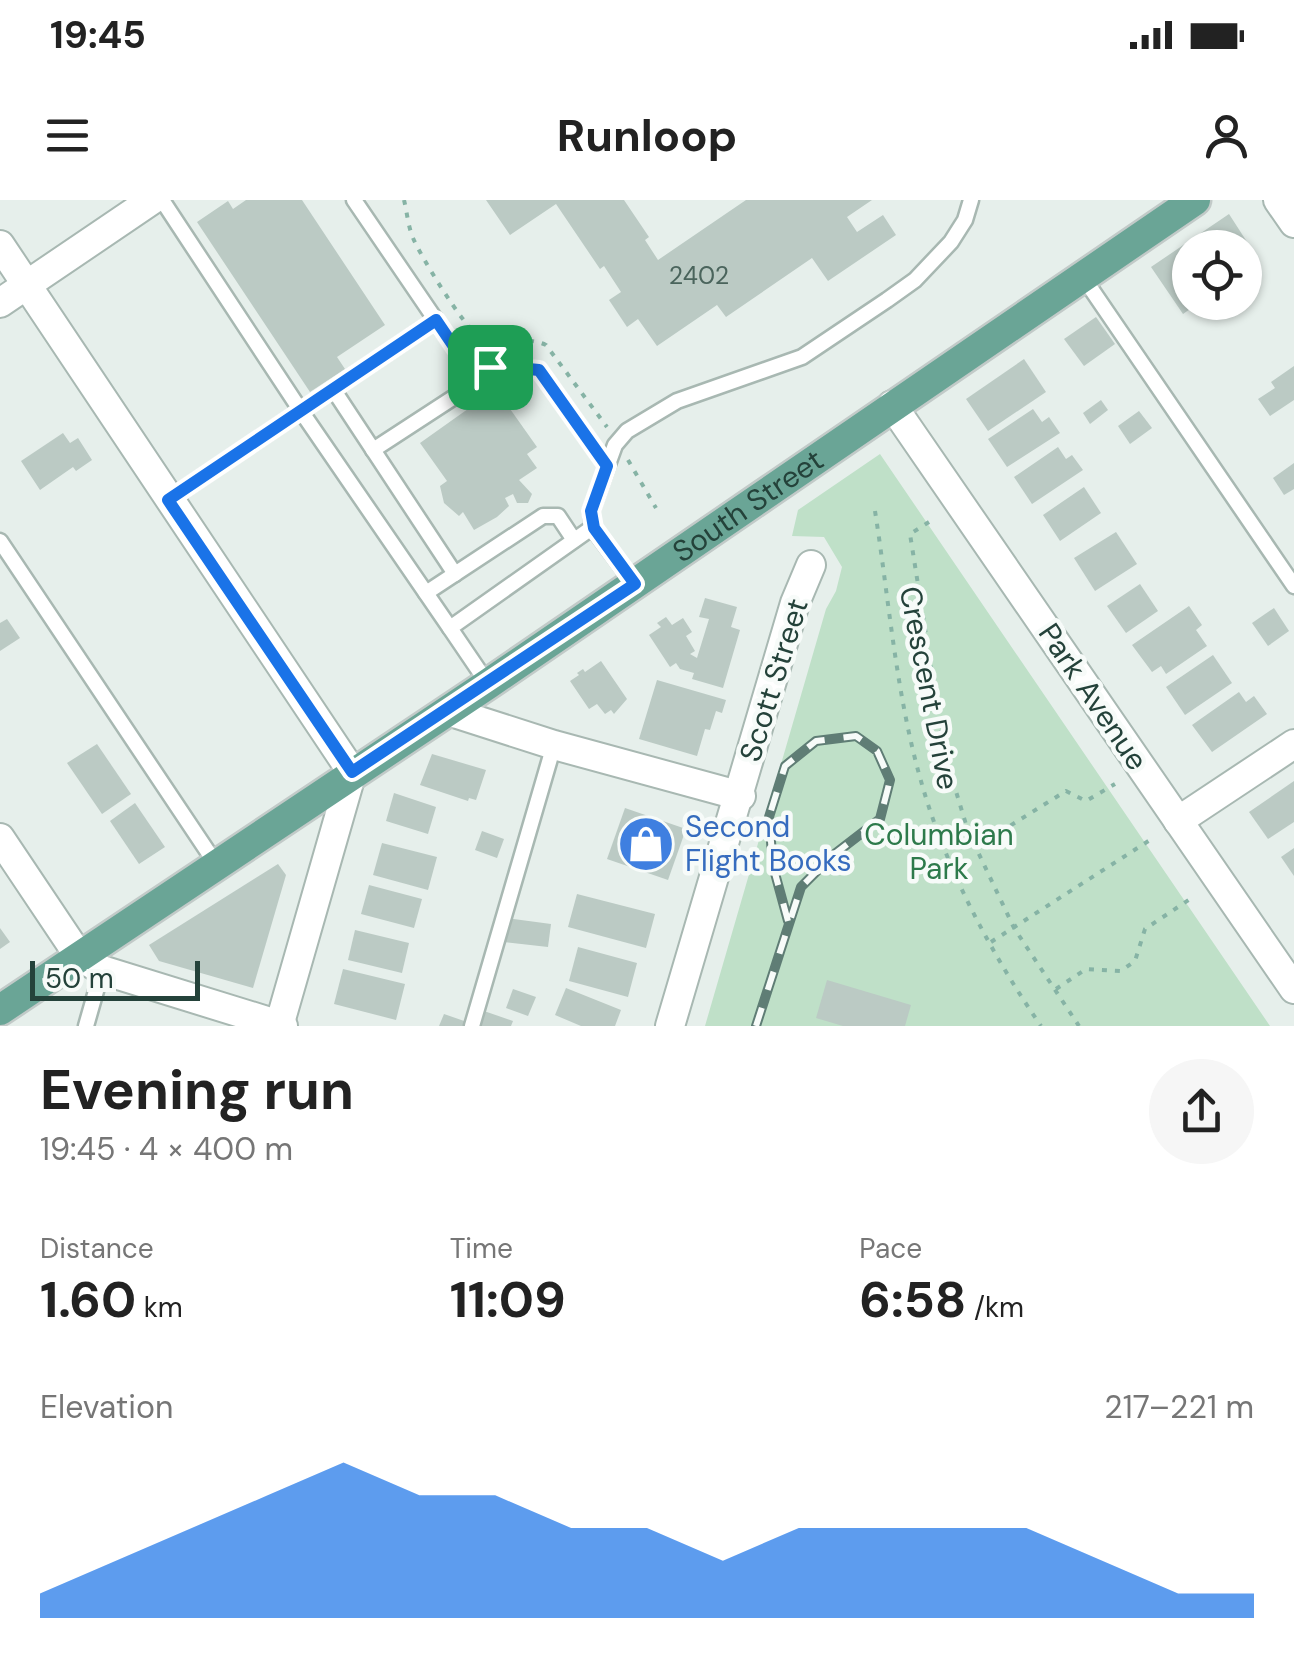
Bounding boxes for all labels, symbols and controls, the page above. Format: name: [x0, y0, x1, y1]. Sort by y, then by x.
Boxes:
text: 19:45: [50, 10, 146, 60]
text: Runloop: [557, 106, 737, 165]
icon: menu: [40, 108, 95, 163]
icon: person: [1199, 108, 1254, 163]
map controls: [1172, 230, 1262, 320]
button: locate: [1172, 230, 1262, 320]
house number: 2402: [669, 259, 729, 292]
pin: [448, 325, 533, 410]
icon: arrive: [463, 340, 518, 395]
street label: South Street: [665, 440, 831, 571]
street label: Crescent Drive: [891, 583, 968, 793]
street label: Scott Street: [730, 594, 817, 766]
street label: Park Avenue: [1030, 616, 1157, 778]
place label: Second Flight Books: [685, 807, 852, 880]
shop icon: Second Flight Books: [616, 814, 676, 874]
park label: Columbian Park: [864, 815, 1014, 888]
scale bar: [30, 956, 200, 1000]
text: 50 m: [45, 960, 114, 997]
text: Evening run: [40, 1054, 354, 1126]
button: share: [1149, 1059, 1254, 1164]
text: 19:45 · 4 × 400 m: [40, 1128, 293, 1170]
text: Distance: [40, 1230, 154, 1267]
text: Time: [450, 1230, 513, 1267]
text: Pace: [859, 1230, 922, 1267]
text: 1.60: [40, 1267, 136, 1333]
text: 11:09: [450, 1267, 566, 1333]
text: 6:58: [859, 1267, 966, 1333]
text: km: [136, 1289, 183, 1326]
text: /km: [966, 1289, 1024, 1326]
text: Elevation: [40, 1386, 173, 1428]
text: 217–221 m: [1104, 1386, 1254, 1428]

